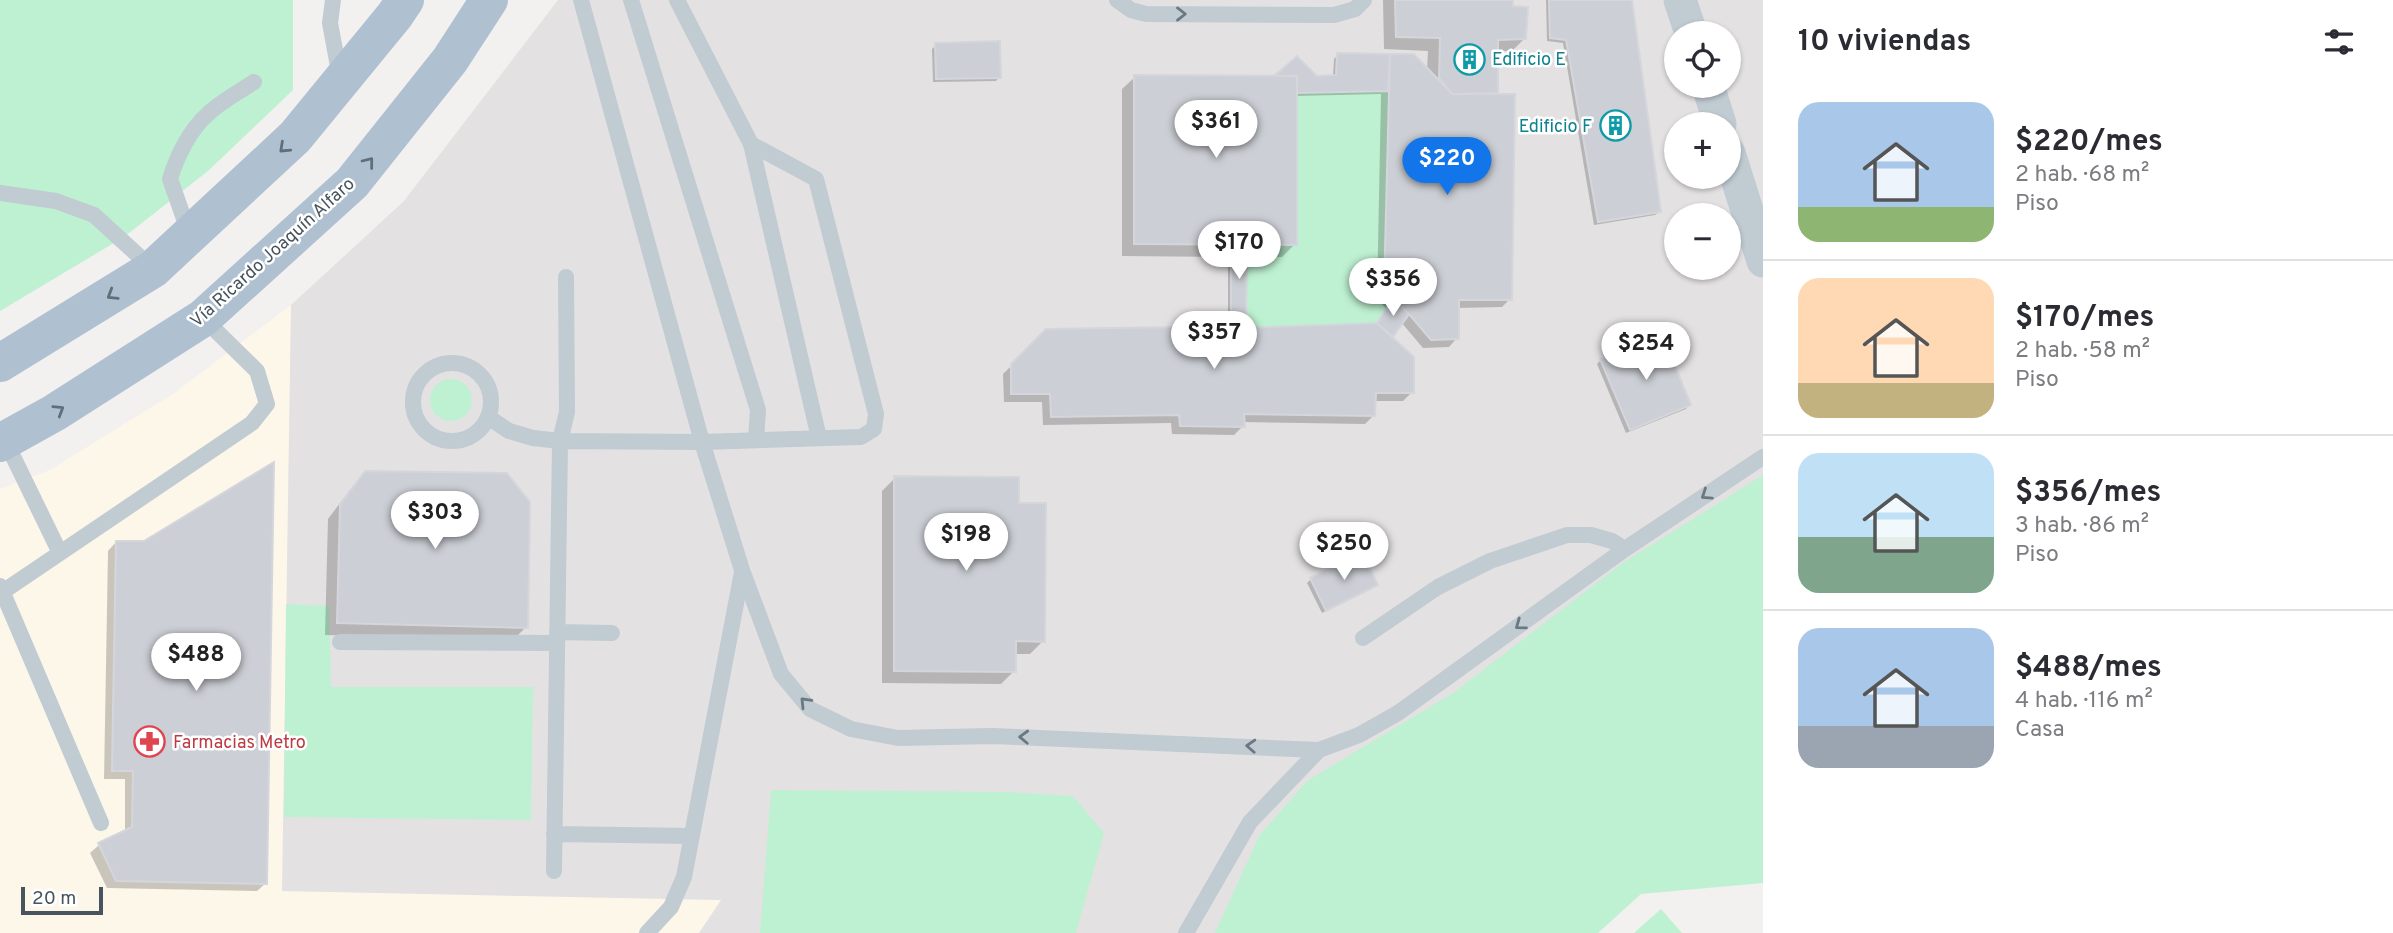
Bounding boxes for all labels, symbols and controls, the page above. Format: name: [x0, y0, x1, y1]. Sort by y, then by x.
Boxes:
one-way arrow: [1176, 6, 1187, 22]
map controls: [1664, 21, 1741, 280]
button: locate: [1664, 21, 1741, 98]
icon: filters: [2320, 23, 2358, 61]
text: 10 viviendas: [1798, 24, 1971, 61]
building icon: Edificio E: [1452, 42, 1486, 76]
place label: Edificio E: [1492, 49, 1566, 72]
pin: $361: [1175, 100, 1257, 160]
text: $361: [1190, 108, 1242, 137]
building icon: Edificio F: [1598, 109, 1632, 143]
button: +: [1664, 112, 1741, 189]
place label: Edificio F: [1519, 116, 1592, 139]
text: $220/mes: [2015, 124, 2163, 161]
icon: home: [1854, 130, 1938, 214]
pin: $220: [1406, 138, 1488, 197]
one-way arrow: [279, 139, 292, 152]
text: $220: [1418, 145, 1476, 174]
one-way arrow: [361, 157, 373, 170]
text: 2 hab. · 68 m²: [2015, 161, 2149, 190]
street label: Vía Ricardo Joaquín Alfaro: [186, 173, 360, 333]
text: Piso: [2015, 190, 2059, 219]
button: −: [1664, 203, 1741, 280]
pin: $170: [1198, 222, 1280, 281]
text: $170: [1214, 229, 1264, 258]
pin: $356: [1352, 258, 1434, 318]
text: $356: [1365, 266, 1421, 295]
one-way arrow: [106, 286, 119, 299]
text: $170/mes: [2015, 300, 2154, 337]
icon: home: [1854, 306, 1938, 390]
pin: $357: [1173, 312, 1255, 371]
text: $357: [1187, 319, 1241, 348]
pin: $254: [1605, 322, 1687, 382]
text: $254: [1617, 330, 1675, 359]
text: 2 hab. · 58 m²: [2015, 337, 2150, 366]
text: Piso: [2015, 366, 2059, 395]
one-way arrow: [52, 405, 65, 418]
text: $356/mes: [2015, 475, 2161, 512]
icon: home: [1854, 481, 1938, 565]
one-way arrow: [1701, 487, 1714, 499]
pin: $303: [394, 491, 476, 551]
text: $303: [407, 499, 463, 528]
text: 3 hab. · 86 m²: [2015, 512, 2149, 541]
pin: $198: [925, 514, 1007, 573]
text: $198: [940, 521, 992, 550]
pin: $250: [1303, 522, 1385, 582]
text: $250: [1315, 530, 1373, 559]
text: Piso: [2015, 541, 2059, 570]
one-way arrow: [1515, 617, 1528, 629]
pin: $488: [155, 634, 237, 693]
text: $488: [167, 641, 225, 670]
text: $488/mes: [2015, 650, 2162, 687]
icon: home: [1854, 656, 1938, 740]
text: 4 hab. · 116 m²: [2015, 687, 2153, 716]
one-way arrow: [801, 697, 814, 710]
text: Casa: [2015, 716, 2065, 745]
pharmacy icon: Farmacias Metro: [133, 725, 167, 759]
one-way arrow: [1018, 729, 1029, 744]
place label: Farmacias Metro: [173, 732, 306, 755]
one-way arrow: [1245, 739, 1256, 754]
scale bar: [21, 884, 103, 916]
text: 20 m: [32, 887, 76, 911]

